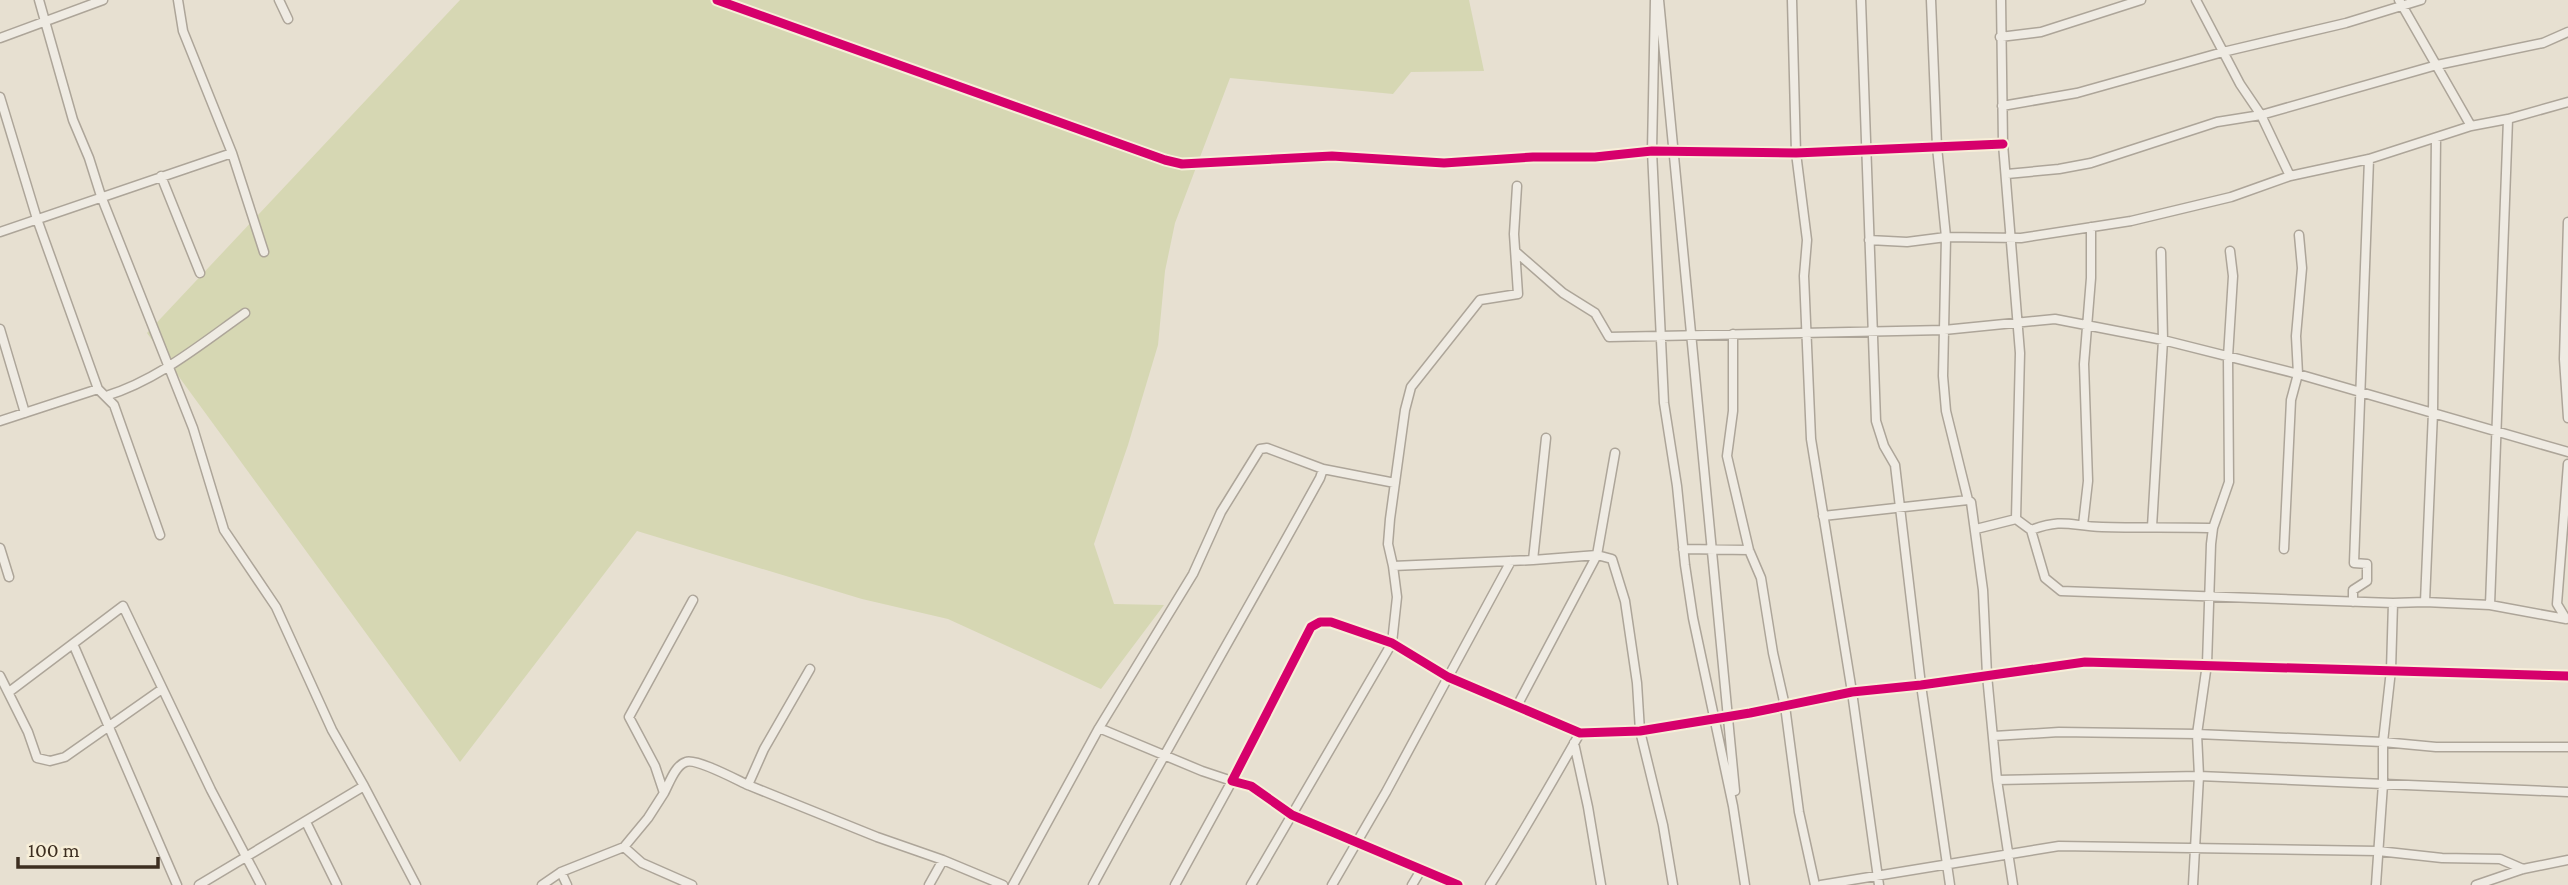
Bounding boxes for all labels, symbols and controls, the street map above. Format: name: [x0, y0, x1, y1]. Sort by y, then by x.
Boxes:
scale bar: [18, 826, 158, 870]
text: 100 m: [28, 838, 80, 862]

